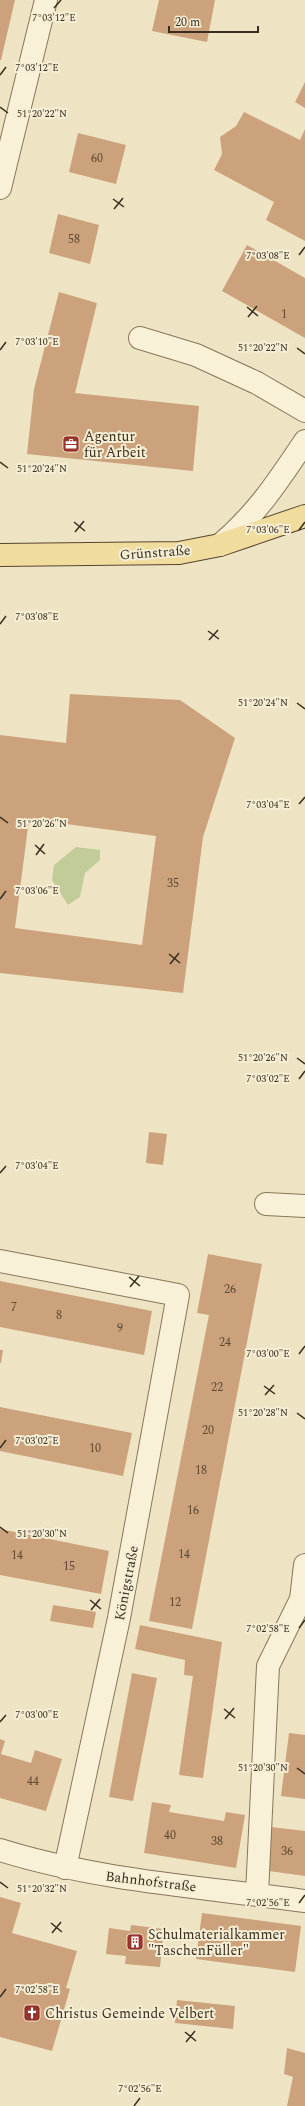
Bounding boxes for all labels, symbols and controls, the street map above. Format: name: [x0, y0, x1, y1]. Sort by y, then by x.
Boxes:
scale bar: [169, 8, 258, 34]
text: 7°03'12"E: [32, 10, 76, 26]
text: 20 m: [175, 13, 200, 32]
text: 7°03'12"E: [15, 60, 59, 76]
text: 51°20'22"N: [17, 106, 67, 122]
house number: 60: [91, 149, 103, 168]
house number: 58: [68, 230, 80, 249]
text: 7°03'08"E: [246, 248, 290, 264]
house number: 1: [281, 305, 287, 324]
text: 7°03'10"E: [15, 334, 59, 350]
text: 51°20'22"N: [238, 340, 288, 356]
place label: Agentur für Arbeit: [84, 426, 146, 463]
office icon: Agentur für Arbeit: [61, 434, 81, 454]
text: 51°20'24"N: [17, 461, 67, 477]
text: 7°03'06"E: [246, 522, 290, 538]
street label: Grünstraße: [119, 540, 191, 565]
text: 7°03'08"E: [15, 609, 59, 625]
text: 51°20'24"N: [238, 695, 288, 711]
text: 7°03'04"E: [246, 797, 290, 813]
text: 51°20'26"N: [17, 816, 67, 832]
house number: 35: [167, 874, 179, 893]
text: 7°03'06"E: [15, 883, 59, 899]
text: 51°20'26"N: [238, 1050, 288, 1066]
text: 7°03'02"E: [246, 1071, 290, 1087]
text: 7°03'04"E: [15, 1158, 59, 1174]
house number: 26: [224, 1280, 236, 1299]
house number: 7: [11, 1298, 17, 1317]
house number: 8: [56, 1306, 62, 1325]
house number: 9: [117, 1319, 123, 1338]
house number: 24: [219, 1333, 231, 1352]
text: 7°03'00"E: [246, 1346, 290, 1362]
house number: 22: [211, 1378, 223, 1397]
text: 51°20'28"N: [238, 1405, 288, 1421]
house number: 20: [202, 1421, 214, 1440]
text: 7°03'02"E: [15, 1433, 59, 1449]
house number: 10: [89, 1439, 101, 1458]
house number: 18: [195, 1461, 207, 1480]
house number: 16: [187, 1501, 199, 1520]
text: 51°20'30"N: [17, 1526, 67, 1542]
street label: Königstraße: [109, 1544, 144, 1622]
house number: 14: [178, 1545, 190, 1564]
house number: 14: [11, 1546, 23, 1565]
house number: 15: [63, 1557, 75, 1576]
house number: 12: [169, 1593, 181, 1612]
text: 7°02'58"E: [246, 1621, 290, 1637]
text: 7°03'00"E: [15, 1707, 59, 1723]
text: 51°20'30"N: [238, 1760, 288, 1776]
house number: 44: [27, 1772, 39, 1791]
house number: 40: [164, 1826, 176, 1845]
house number: 38: [211, 1832, 223, 1851]
house number: 36: [281, 1842, 293, 1861]
street label: Bahnhofstraße: [104, 1865, 198, 1898]
text: 51°20'32"N: [17, 1881, 67, 1897]
text: 7°02'56"E: [246, 1895, 290, 1911]
place label: Schulmaterialkammer "TaschenFüller": [148, 1924, 285, 1961]
building icon: Schulmaterialkammer "TaschenFüller": [125, 1932, 145, 1952]
text: 7°02'58"E: [15, 1982, 59, 1998]
church icon: Christus Gemeinde Velbert: [22, 2003, 42, 2023]
place label: Christus Gemeinde Velbert: [45, 2003, 214, 2024]
text: 7°02'56"E: [118, 2081, 162, 2097]

